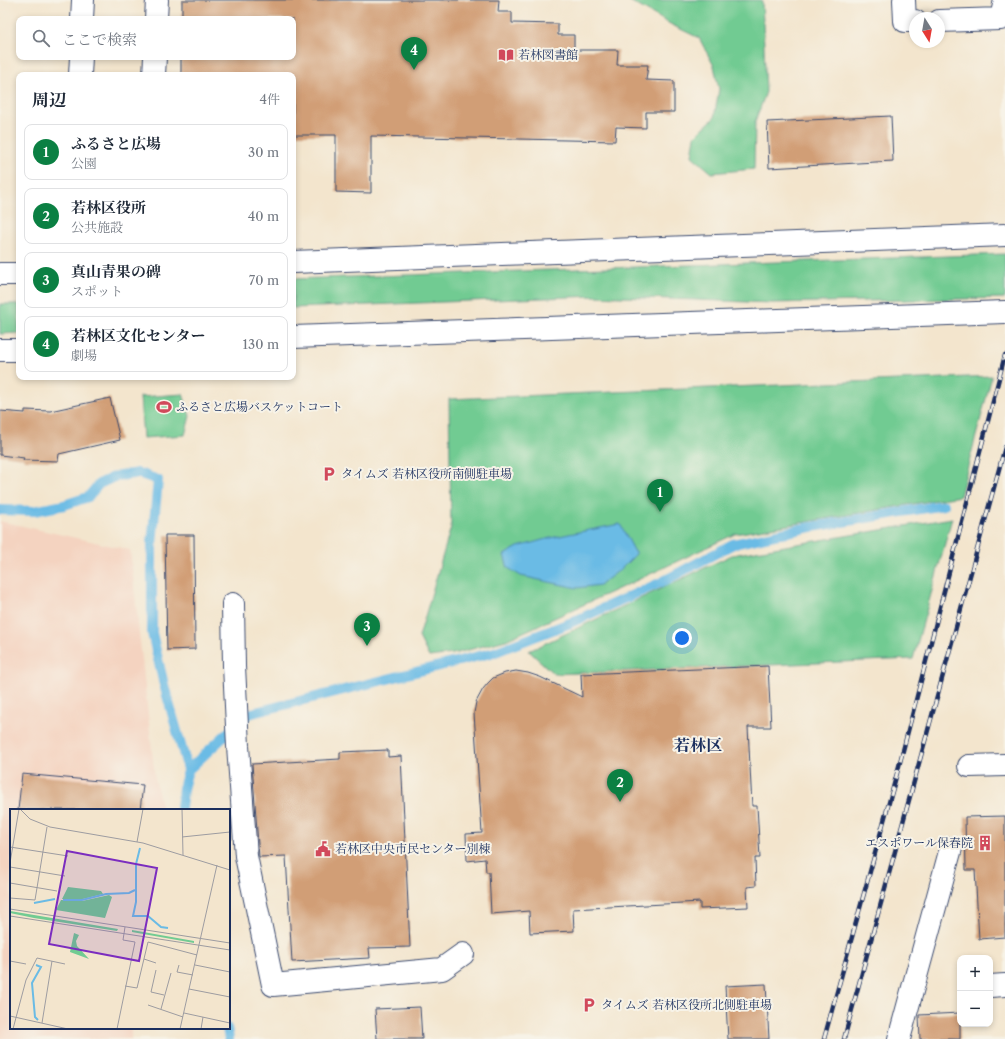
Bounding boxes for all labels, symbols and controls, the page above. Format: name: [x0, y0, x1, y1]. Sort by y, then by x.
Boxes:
north arrow: [909, 12, 945, 48]
search box: [16, 16, 296, 60]
icon: search: [30, 27, 52, 49]
text: ここで検索: [62, 30, 137, 49]
pin: 4: [401, 37, 427, 70]
library icon: 若林図書館: [497, 46, 515, 64]
place label: 若林図書館: [518, 47, 578, 62]
text: 周辺: [32, 90, 66, 110]
text: 4件: [259, 91, 280, 107]
text: ふるさと広場: [71, 134, 161, 153]
text: 1: [43, 144, 49, 160]
text: 30 m: [248, 144, 279, 160]
text: 公園: [71, 155, 97, 171]
text: 若林区役所: [71, 198, 146, 217]
text: 2: [42, 208, 50, 224]
text: 40 m: [248, 208, 279, 224]
text: 公共施設: [71, 219, 123, 235]
text: 真山青果の碑: [71, 262, 161, 281]
text: 3: [42, 272, 50, 288]
text: 70 m: [249, 272, 279, 288]
text: スポット: [71, 283, 123, 299]
text: 若林区文化センター: [71, 326, 205, 345]
text: 4: [42, 336, 50, 352]
text: 130 m: [243, 336, 279, 352]
text: 劇場: [71, 347, 97, 363]
sports icon: ふるさと広場バスケットコート: [155, 398, 173, 416]
place label: ふるさと広場バスケットコート: [176, 399, 343, 414]
parking icon: タイムズ 若林区役所南側駐車場: [320, 465, 338, 483]
place label: タイムズ 若林区役所南側駐車場: [341, 466, 512, 481]
pin: 1: [647, 479, 673, 512]
pin: 3: [354, 613, 380, 646]
your location: [672, 628, 692, 648]
district label: 若林区: [674, 735, 722, 755]
pin: 2: [607, 769, 633, 802]
inset map: [10, 809, 230, 1029]
building icon: エスポワール保春院: [976, 834, 994, 852]
place label: エスポワール保春院: [865, 835, 973, 850]
public building icon: 若林区中央市民センター別棟: [314, 840, 332, 858]
place label: 若林区中央市民センター別棟: [335, 841, 491, 856]
map controls: [957, 955, 993, 1027]
button: +: [957, 955, 993, 991]
button: −: [957, 991, 993, 1027]
parking icon: タイムズ 若林区役所北側駐車場: [580, 996, 598, 1014]
place label: タイムズ 若林区役所北側駐車場: [601, 997, 772, 1012]

